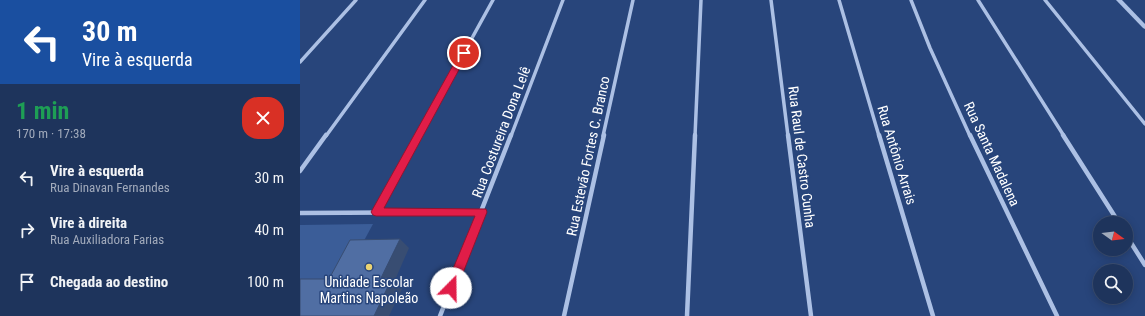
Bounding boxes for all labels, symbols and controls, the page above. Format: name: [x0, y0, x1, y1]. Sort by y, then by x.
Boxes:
text: 30 m: [82, 15, 138, 48]
icon: left: [16, 16, 68, 68]
pin: [447, 36, 481, 70]
icon: arrive: [453, 42, 475, 64]
text: Vire à esquerda: [82, 49, 193, 70]
street label: Rua Costureira Dona Lelê: [469, 64, 534, 200]
street label: Rua Estevão Fortes C. Branco: [563, 75, 613, 237]
street label: Rua Raul de Castro Cunha: [785, 85, 819, 229]
text: 1 min: [16, 97, 69, 125]
button: close: [242, 97, 284, 139]
street label: Rua Santa Madalena: [961, 99, 1023, 209]
street label: Rua Antônio Arrais: [874, 103, 920, 207]
text: 170 m · 17:38: [16, 126, 86, 141]
text: Vire à esquerda: [50, 162, 144, 180]
icon: left: [16, 167, 38, 189]
text: 30 m: [254, 169, 284, 187]
text: Rua Dinavan Fernandes: [50, 180, 170, 195]
text: Vire à direita: [50, 214, 127, 232]
north arrow: [1093, 216, 1133, 256]
map controls: [1093, 216, 1133, 304]
icon: right: [16, 219, 38, 241]
text: 40 m: [254, 221, 284, 239]
text: Rua Auxiliadora Farias: [50, 232, 164, 247]
marker: Unidade Escolar Martins Napoleão: [364, 262, 374, 272]
button: search: [1093, 264, 1133, 304]
position arrow: [430, 267, 472, 309]
icon: arrive: [16, 271, 38, 293]
text: Chegada ao destino: [50, 273, 168, 291]
text: 100 m: [247, 273, 284, 291]
place label: Unidade Escolar Martins Napoleão: [320, 274, 418, 306]

